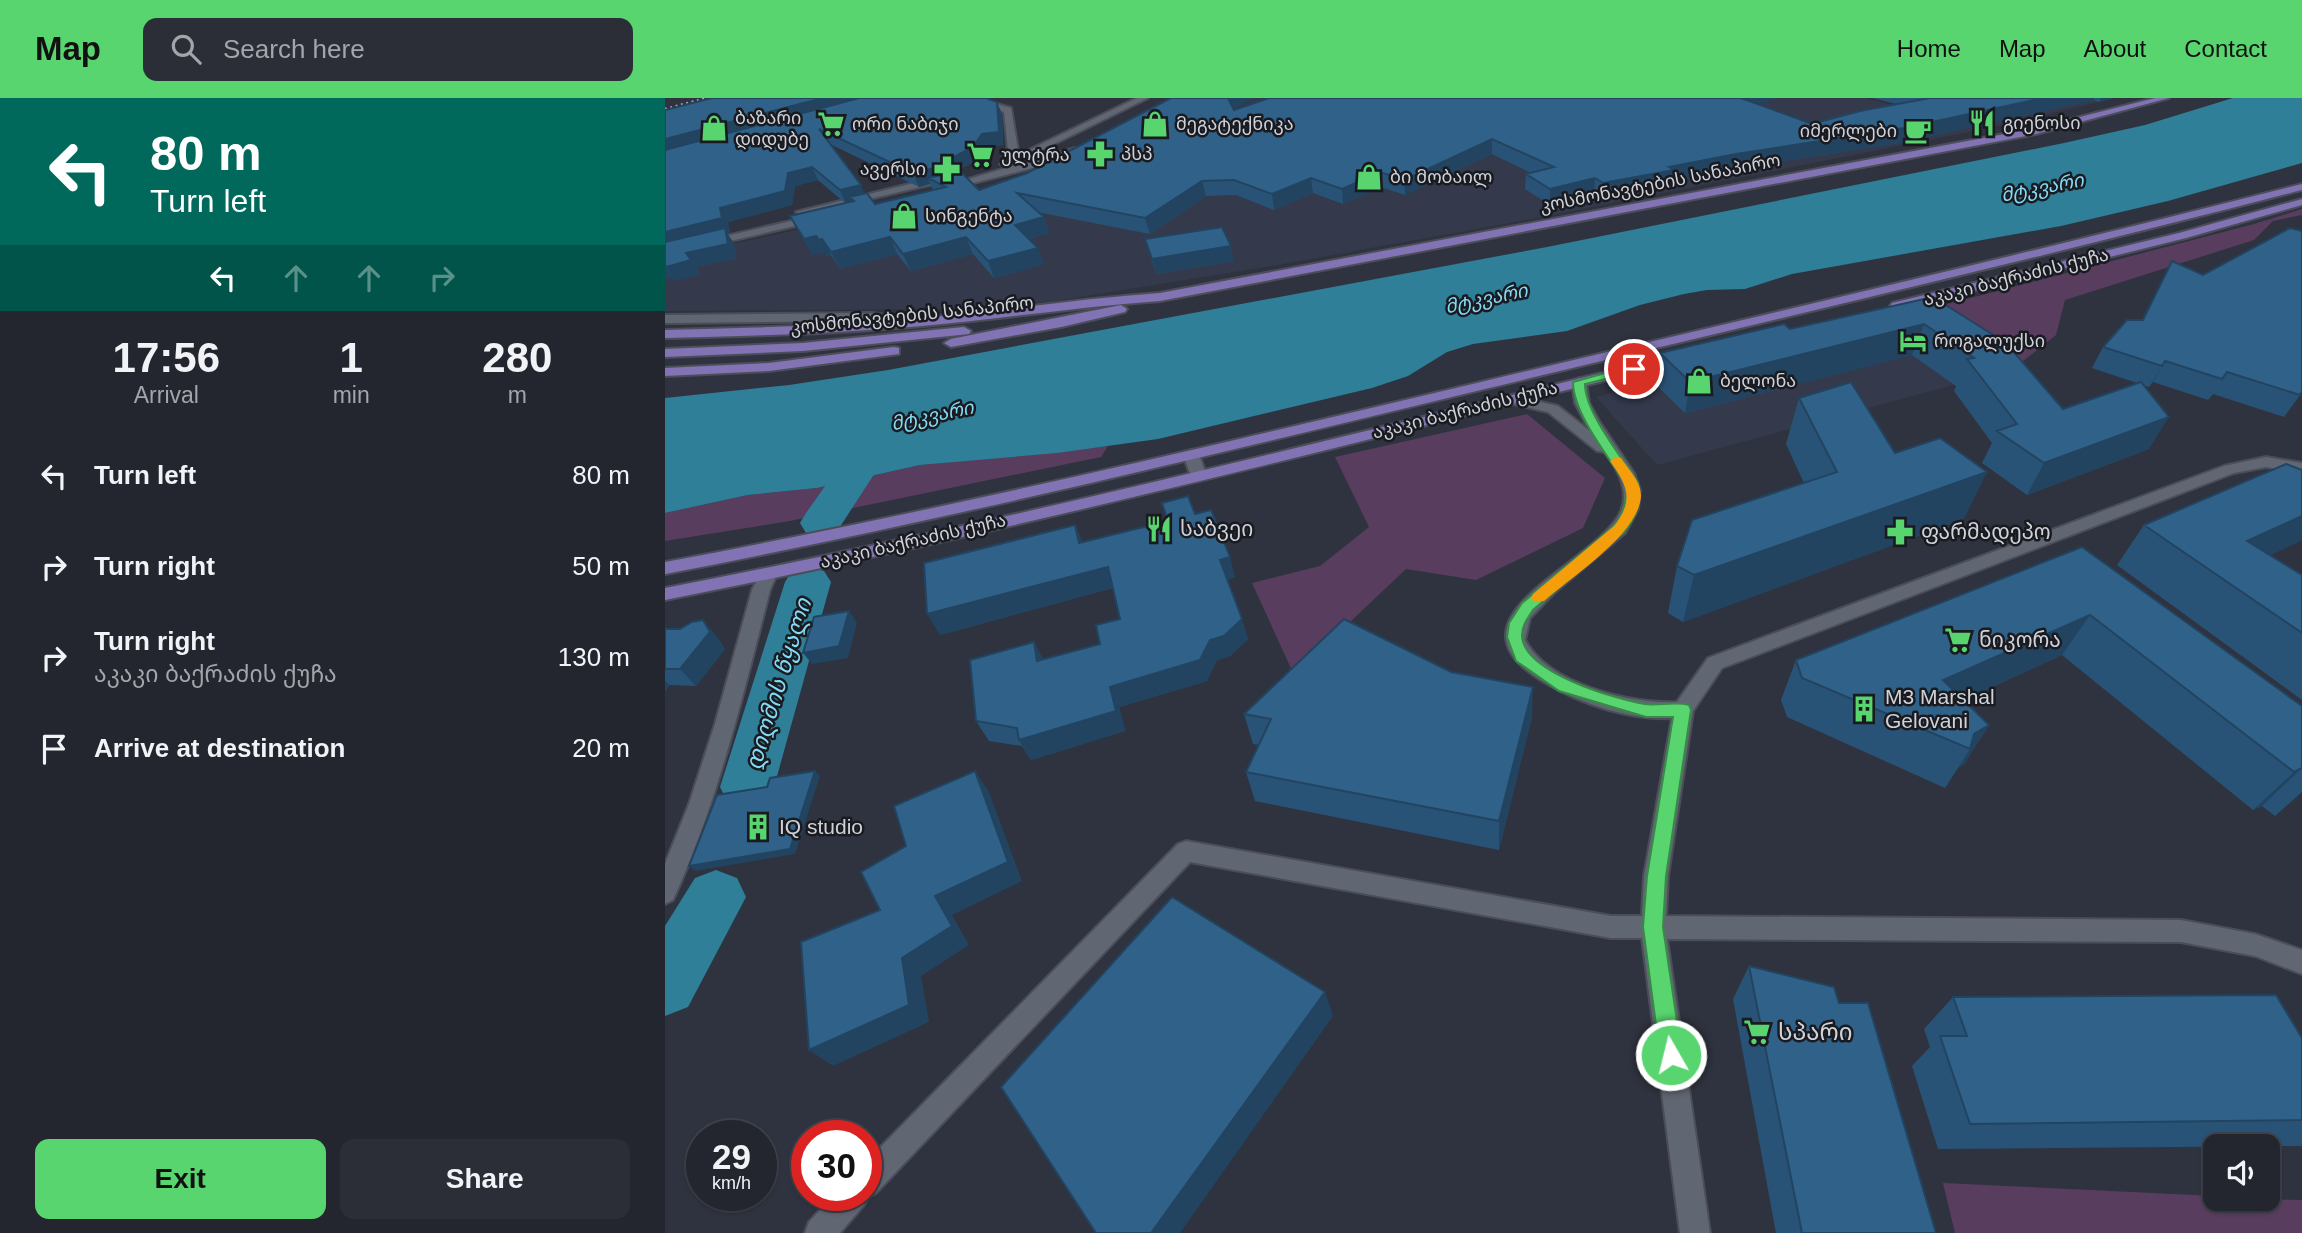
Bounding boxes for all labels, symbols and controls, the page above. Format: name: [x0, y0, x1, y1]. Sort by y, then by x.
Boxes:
search box: [143, 18, 633, 81]
text: Map: [35, 30, 101, 67]
icon: search: [167, 30, 205, 68]
text: Search here: [223, 34, 365, 64]
text: Home: [1897, 35, 1961, 62]
text: Map: [1999, 35, 2046, 62]
text: About: [2084, 35, 2146, 62]
text: Contact: [2184, 35, 2267, 62]
place label: ბაზარი დიდუბე: [735, 108, 809, 150]
restaurant icon: გიენოსი: [1967, 108, 1997, 138]
supermarket icon: ორი ნაბიჯი: [816, 109, 846, 139]
shop icon: მეგატექნიკა: [1140, 109, 1170, 139]
shop icon: ბაზარი დიდუბე: [699, 113, 729, 143]
place label: გიენოსი: [2003, 113, 2081, 134]
place label: ორი ნაბიჯი: [852, 114, 959, 135]
place label: მეგატექნიკა: [1176, 114, 1294, 135]
cafe icon: იმერლები: [1903, 116, 1933, 146]
place label: იმერლები: [1800, 121, 1897, 142]
icon: left: [35, 126, 126, 217]
text: 80 m: [150, 126, 262, 180]
pharmacy icon: პსპ: [1085, 139, 1115, 169]
supermarket icon: ულტრა: [965, 140, 995, 170]
place label: პსპ: [1121, 144, 1153, 164]
place label: ულტრა: [1001, 145, 1070, 166]
street label: კოსმონავტების სანაპირო: [1538, 150, 1782, 217]
pharmacy icon: ავერსი: [932, 154, 962, 184]
place label: ავერსი: [860, 159, 926, 180]
shop icon: ბი მობაილ: [1354, 162, 1384, 192]
place label: ბი მობაილ: [1390, 167, 1492, 188]
water label: მტკვარი: [1999, 169, 2087, 207]
text: Turn left: [150, 183, 266, 219]
shop icon: სინგენტა: [889, 201, 919, 231]
place label: სინგენტა: [925, 206, 1013, 227]
street label: აკაკი ბაქრაძის ქუჩა: [1921, 244, 2111, 311]
icon: left: [204, 259, 242, 297]
icon: ahead: [277, 259, 315, 297]
icon: ahead: [350, 259, 388, 297]
icon: right: [423, 259, 461, 297]
water label: მტკვარი: [1443, 279, 1531, 318]
street label: კოსმონავტების სანაპირო: [789, 292, 1035, 339]
hotel icon: როგალუქსი: [1898, 326, 1928, 356]
place label: როგალუქსი: [1934, 331, 2045, 352]
text: 17:56: [113, 334, 220, 381]
text: 1: [339, 334, 363, 381]
text: 280: [482, 334, 552, 381]
pin: [1604, 339, 1664, 399]
icon: arrive: [1615, 350, 1653, 388]
shop icon: ბელონა: [1684, 366, 1714, 396]
place label: ბელონა: [1720, 371, 1796, 392]
street label: აკაკი ბაქრაძის ქუჩა: [1370, 377, 1560, 444]
text: Arrival: [134, 382, 199, 408]
text: min: [333, 382, 370, 408]
text: m: [508, 382, 527, 408]
water label: მტკვარი: [889, 396, 977, 435]
icon: left: [35, 457, 73, 495]
text: Turn left: [94, 460, 196, 490]
text: 80 m: [572, 460, 630, 490]
street label: აკაკი ბაქრაძის ქუჩა: [818, 510, 1008, 573]
restaurant icon: საბვეი: [1144, 514, 1174, 544]
place label: საბვეი: [1180, 517, 1253, 541]
pharmacy icon: ფარმადეპო: [1885, 517, 1915, 547]
place label: ფარმადეპო: [1921, 520, 2051, 545]
icon: right: [35, 548, 73, 586]
text: Turn right: [94, 551, 215, 581]
text: 50 m: [572, 551, 630, 581]
water label: დიღმის წყალი: [740, 594, 818, 773]
supermarket icon: ნიკორა: [1943, 625, 1973, 655]
text: Turn right: [94, 626, 215, 656]
place label: ნიკორა: [1979, 628, 2061, 652]
icon: right: [35, 639, 73, 677]
text: 130 m: [558, 642, 630, 672]
text: აკაკი ბაქრაძის ქუჩა: [94, 661, 337, 687]
place label: M3 Marshal Gelovani: [1885, 685, 1995, 732]
building icon: M3 Marshal Gelovani: [1849, 694, 1879, 724]
icon: arrive: [35, 730, 73, 768]
text: Arrive at destination: [94, 733, 345, 763]
text: 20 m: [572, 733, 630, 763]
building icon: IQ studio: [743, 812, 773, 842]
place label: IQ studio: [779, 815, 863, 838]
supermarket icon: სპარი: [1742, 1017, 1772, 1047]
position arrow: [1634, 1018, 1708, 1092]
place label: სპარი: [1778, 1018, 1853, 1045]
speed limit sign: 30: [791, 1120, 882, 1211]
map controls: [2203, 1134, 2280, 1211]
button: sound: [2203, 1134, 2280, 1211]
text: 29: [712, 1137, 751, 1176]
button: Exit: [35, 1139, 326, 1219]
button: Share: [340, 1139, 630, 1219]
text: km/h: [712, 1173, 751, 1193]

